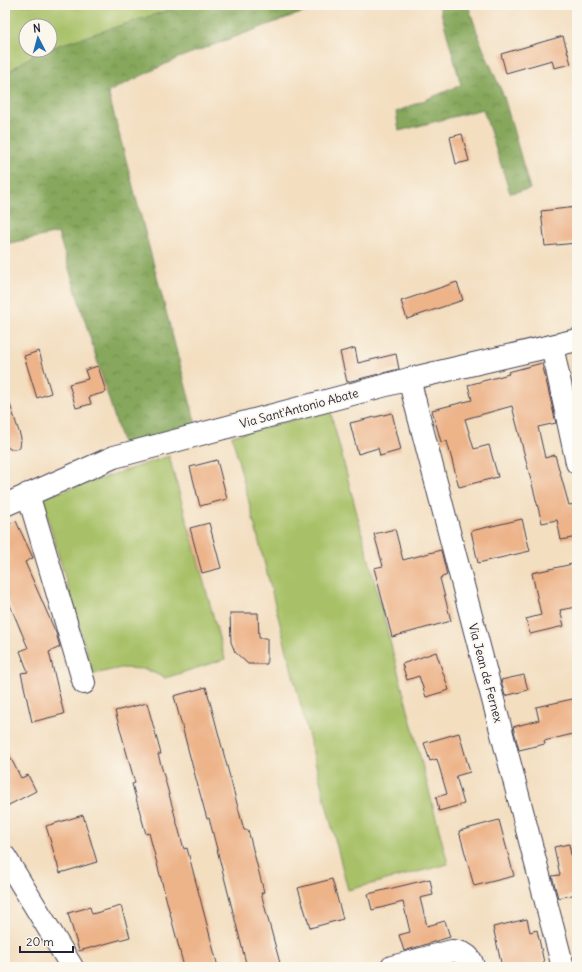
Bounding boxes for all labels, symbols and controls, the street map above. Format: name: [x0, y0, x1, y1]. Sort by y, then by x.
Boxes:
north arrow: [18, 18, 58, 58]
text: N: [32, 21, 41, 35]
street label: Via Sant'Antonio Abate: [238, 385, 360, 431]
street label: Via Jean de Fernex: [466, 622, 507, 724]
scale bar: [20, 928, 73, 954]
text: 20 m: [26, 934, 54, 949]

